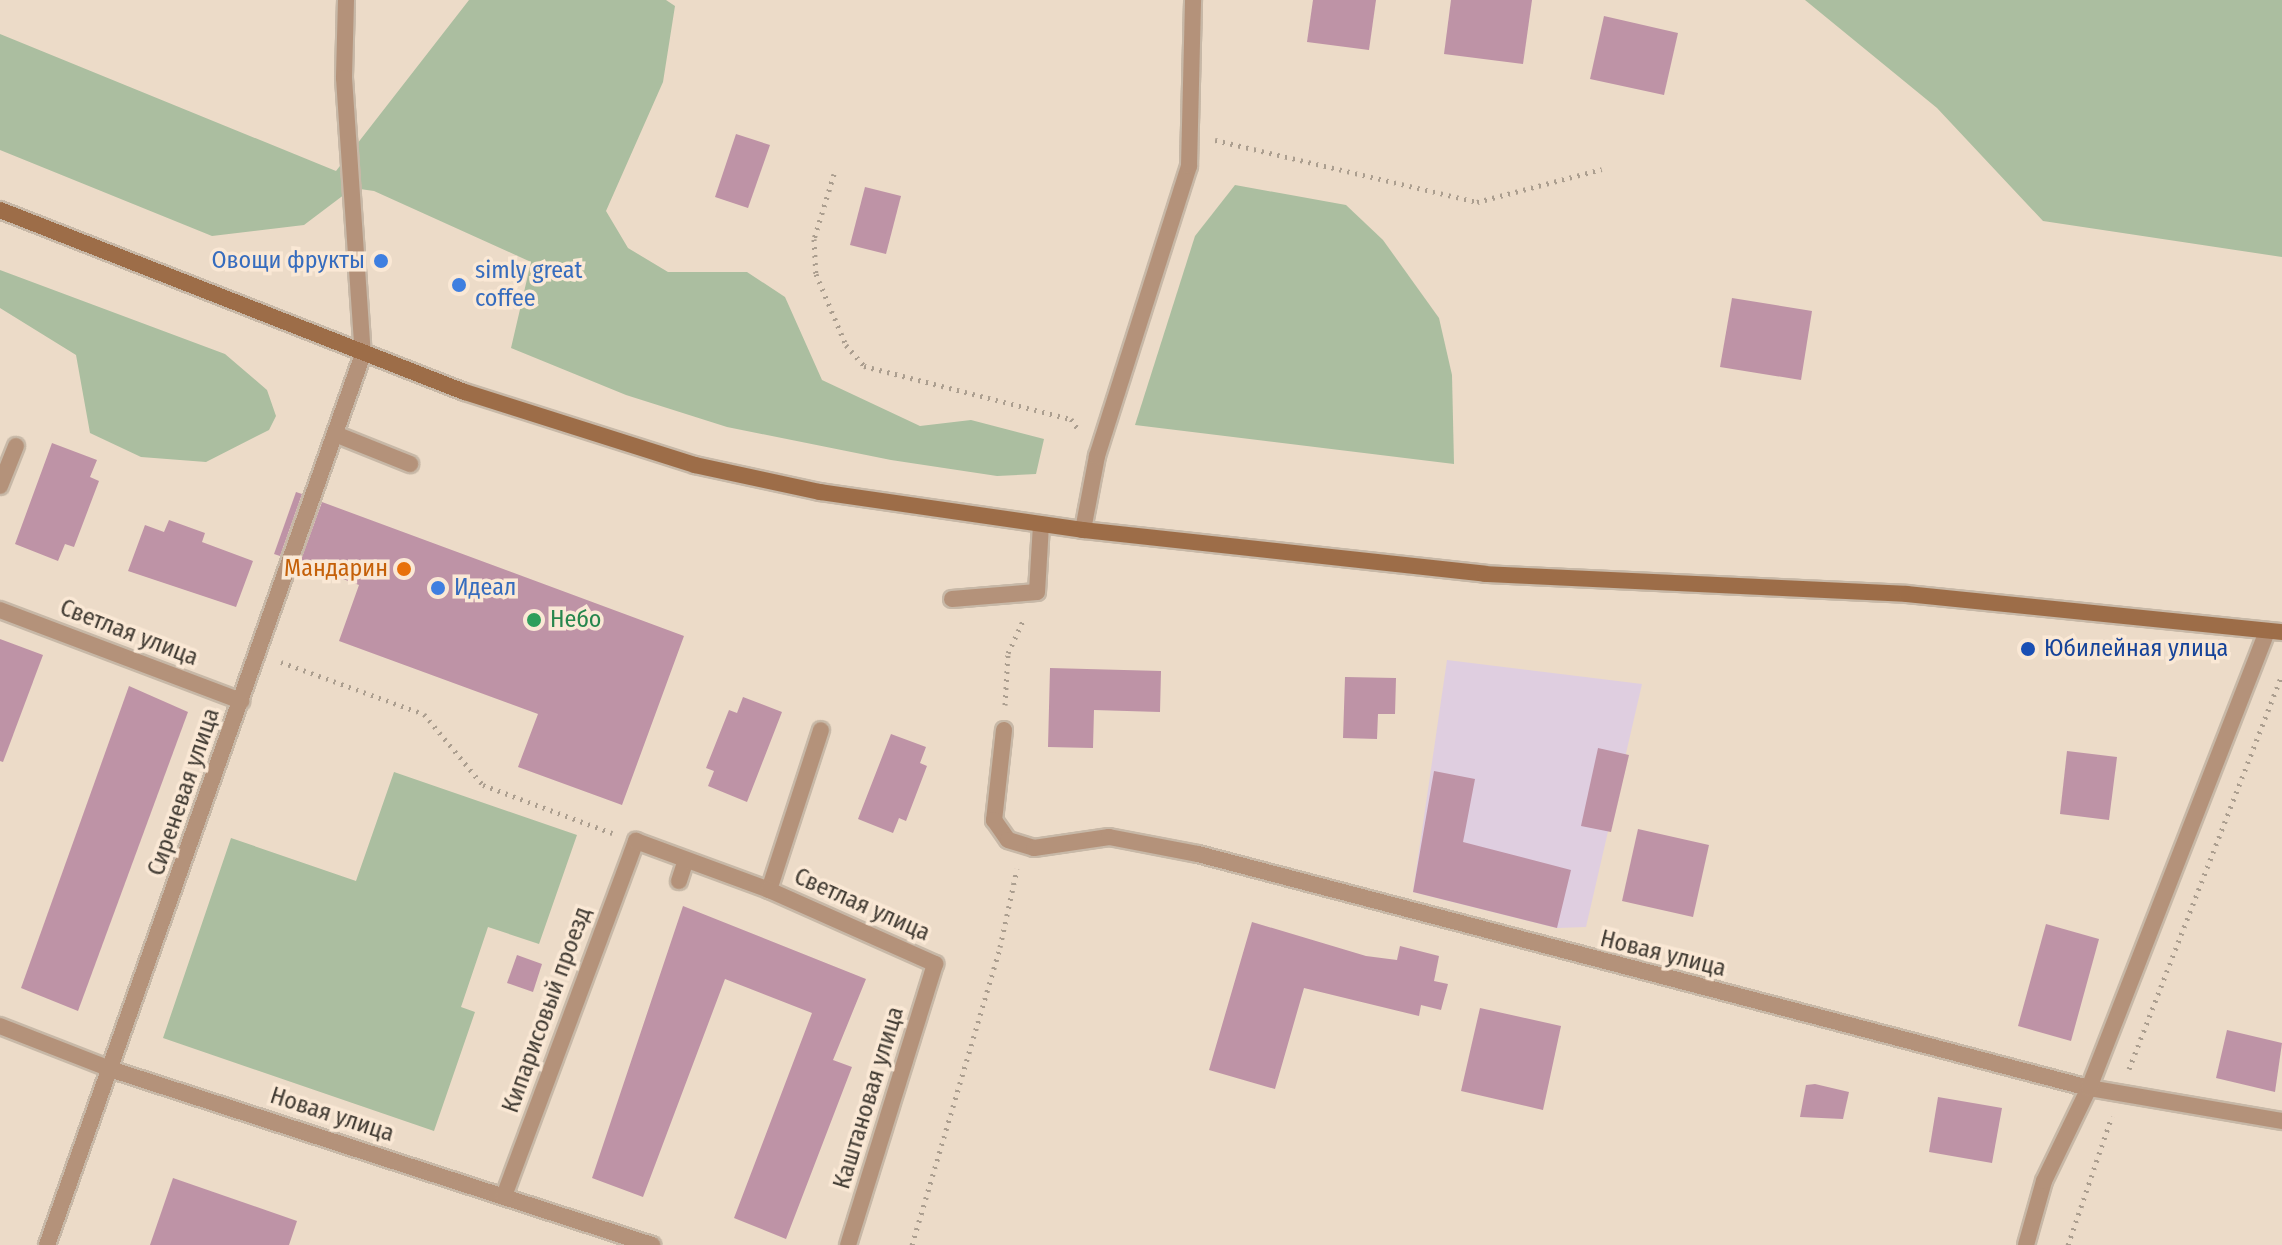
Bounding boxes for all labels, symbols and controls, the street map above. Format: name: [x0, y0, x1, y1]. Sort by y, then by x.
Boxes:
place label: Овощи фрукты: [212, 247, 365, 275]
marker: Овощи фрукты: [372, 252, 390, 270]
place label: simly great coffee: [475, 257, 582, 313]
marker: simly great coffee: [450, 276, 468, 294]
place label: Мандарин: [284, 555, 388, 583]
marker: Мандарин: [395, 560, 413, 578]
place label: Идеал: [454, 574, 516, 602]
marker: Идеал: [429, 579, 447, 597]
street label: Светлая улица: [56, 593, 202, 673]
place label: Небо: [550, 606, 601, 634]
marker: Небо: [525, 611, 543, 629]
place label: Юбилейная улица: [2044, 635, 2228, 663]
marker: Юбилейная улица: [2019, 640, 2037, 658]
street label: Сиреневая улица: [142, 704, 226, 880]
street label: Светлая улица: [790, 862, 934, 948]
street label: Кипарисовый проезд: [496, 903, 598, 1117]
street label: Новая улица: [1597, 924, 1729, 984]
street label: Каштановая улица: [828, 1003, 910, 1193]
street label: Новая улица: [266, 1081, 398, 1149]

